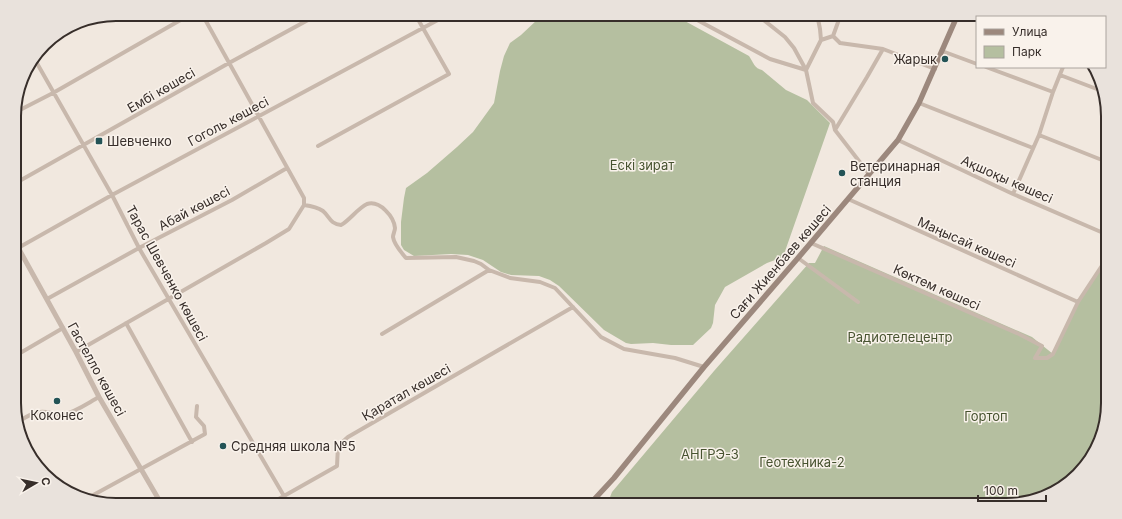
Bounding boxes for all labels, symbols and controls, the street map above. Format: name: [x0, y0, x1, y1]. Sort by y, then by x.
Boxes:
legend: [976, 16, 1106, 68]
text: Улица: [1012, 24, 1047, 39]
text: Парк: [1012, 44, 1042, 59]
place label: Жарык: [893, 51, 937, 67]
marker: Жарык: [940, 54, 950, 64]
street label: Ембі көшесі: [124, 64, 198, 116]
street label: Гоголь көшесі: [185, 93, 271, 149]
place label: Шевченко: [107, 133, 172, 149]
marker: Шевченко: [94, 136, 104, 146]
street label: Ақшоқы көшесі: [959, 152, 1055, 206]
park label: Ескі зират: [610, 157, 674, 173]
place label: Ветеринарная станция: [850, 158, 940, 189]
marker: Ветеринарная станция: [837, 168, 847, 178]
street label: Абай көшесі: [155, 182, 233, 234]
street label: Сағи Жиенбаев көшесі: [726, 201, 834, 323]
street label: Тарас Шевченко көшесі: [123, 202, 211, 344]
street label: Маңысай көшесі: [915, 213, 1019, 271]
street label: Көктем көшесі: [891, 261, 983, 313]
street label: Гастелло көшесі: [65, 319, 129, 419]
park label: Радиотелецентр: [848, 329, 953, 345]
street label: Қаратал көшесі: [359, 360, 453, 424]
marker: Коконес: [52, 396, 62, 406]
place label: Коконес: [30, 407, 84, 423]
park label: Гортоп: [964, 408, 1008, 424]
place label: Средняя школа №5: [231, 438, 356, 454]
marker: Средняя школа №5: [218, 441, 228, 451]
park label: АНГРЭ-3: [681, 446, 739, 462]
park label: Геотехника-2: [759, 454, 845, 470]
north arrow: [16, 463, 56, 503]
text: С: [38, 476, 53, 487]
scale bar: [978, 477, 1046, 503]
text: 100 m: [984, 483, 1018, 498]

